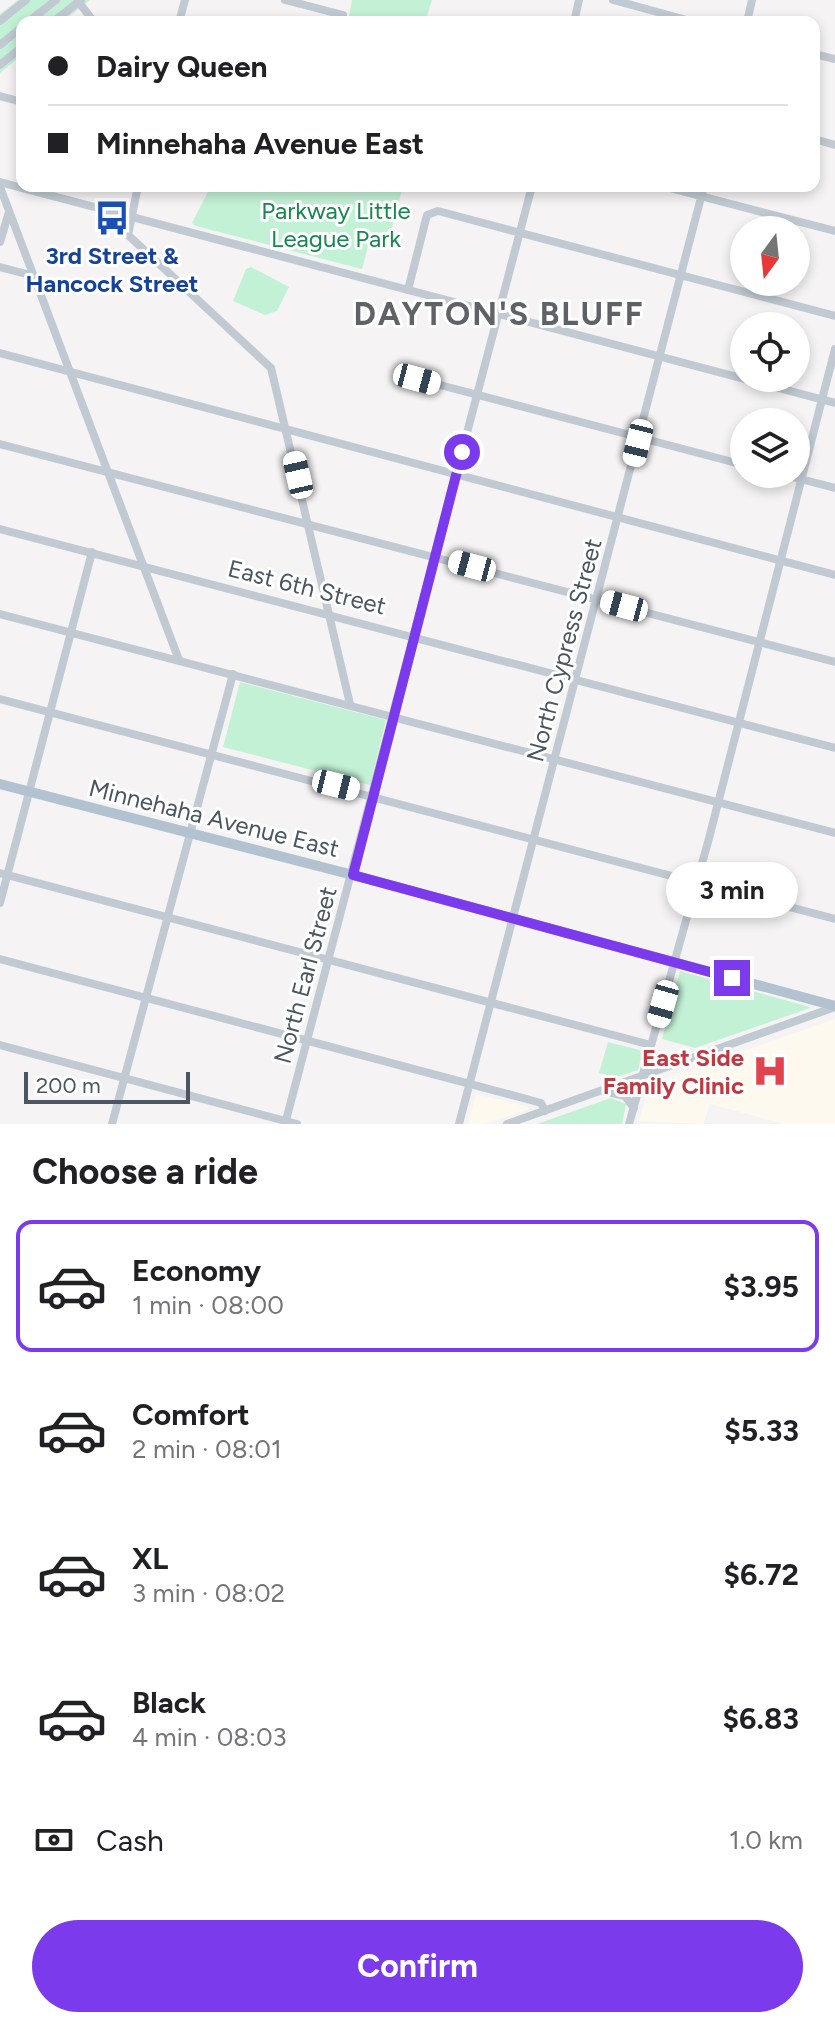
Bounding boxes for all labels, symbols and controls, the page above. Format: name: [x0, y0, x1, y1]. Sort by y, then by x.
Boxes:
text: Dairy Queen: [96, 48, 268, 85]
text: Minnehaha Avenue East: [96, 125, 424, 162]
park label: Parkway Little League Park: [261, 196, 411, 253]
bus stop icon: 3rd Street & Hancock Street: [93, 199, 131, 237]
north arrow: [730, 216, 810, 296]
map controls: [730, 216, 810, 488]
place label: 3rd Street & Hancock Street: [26, 241, 198, 298]
district label: DAYTON'S BLUFF: [353, 295, 645, 333]
button: locate: [730, 312, 810, 392]
car: [391, 361, 443, 397]
button: layers: [730, 408, 810, 488]
car: [621, 417, 655, 469]
route start: [444, 434, 480, 470]
car: [281, 449, 315, 501]
street label: North Cypress Street: [520, 535, 608, 765]
car: [446, 548, 498, 584]
street label: East 6th Street: [225, 553, 389, 621]
car: [598, 588, 650, 624]
car: [310, 768, 362, 802]
street label: Minnehaha Avenue East: [86, 773, 342, 863]
callout: 3 min: [666, 862, 798, 918]
text: 3 min: [700, 874, 764, 906]
street label: North Earl Street: [267, 883, 343, 1067]
route end: [714, 960, 750, 996]
car: [645, 978, 681, 1030]
place label: East Side Family Clinic: [603, 1043, 744, 1100]
hospital icon: East Side Family Clinic: [751, 1052, 789, 1090]
scale bar: [24, 1068, 190, 1104]
text: 200 m: [36, 1072, 101, 1099]
text: Choose a ride: [32, 1150, 258, 1193]
icon: car: [36, 1250, 108, 1322]
text: Economy: [132, 1252, 261, 1289]
text: $3.95: [723, 1268, 799, 1305]
text: 1 min · 08:00: [132, 1289, 284, 1321]
icon: car: [36, 1394, 108, 1466]
text: Comfort: [132, 1396, 250, 1433]
text: $5.33: [724, 1412, 799, 1449]
text: 2 min · 08:01: [132, 1433, 282, 1465]
icon: car: [36, 1538, 108, 1610]
text: XL: [132, 1540, 168, 1577]
text: $6.72: [723, 1556, 799, 1593]
text: 3 min · 08:02: [132, 1577, 285, 1609]
icon: car: [36, 1682, 108, 1754]
text: Black: [132, 1684, 206, 1721]
text: $6.83: [723, 1700, 799, 1737]
text: 4 min · 08:03: [132, 1721, 287, 1753]
icon: cash: [32, 1818, 76, 1862]
text: Cash: [96, 1822, 164, 1859]
text: 1.0 km: [729, 1824, 803, 1856]
button: Confirm: [32, 1920, 803, 2012]

